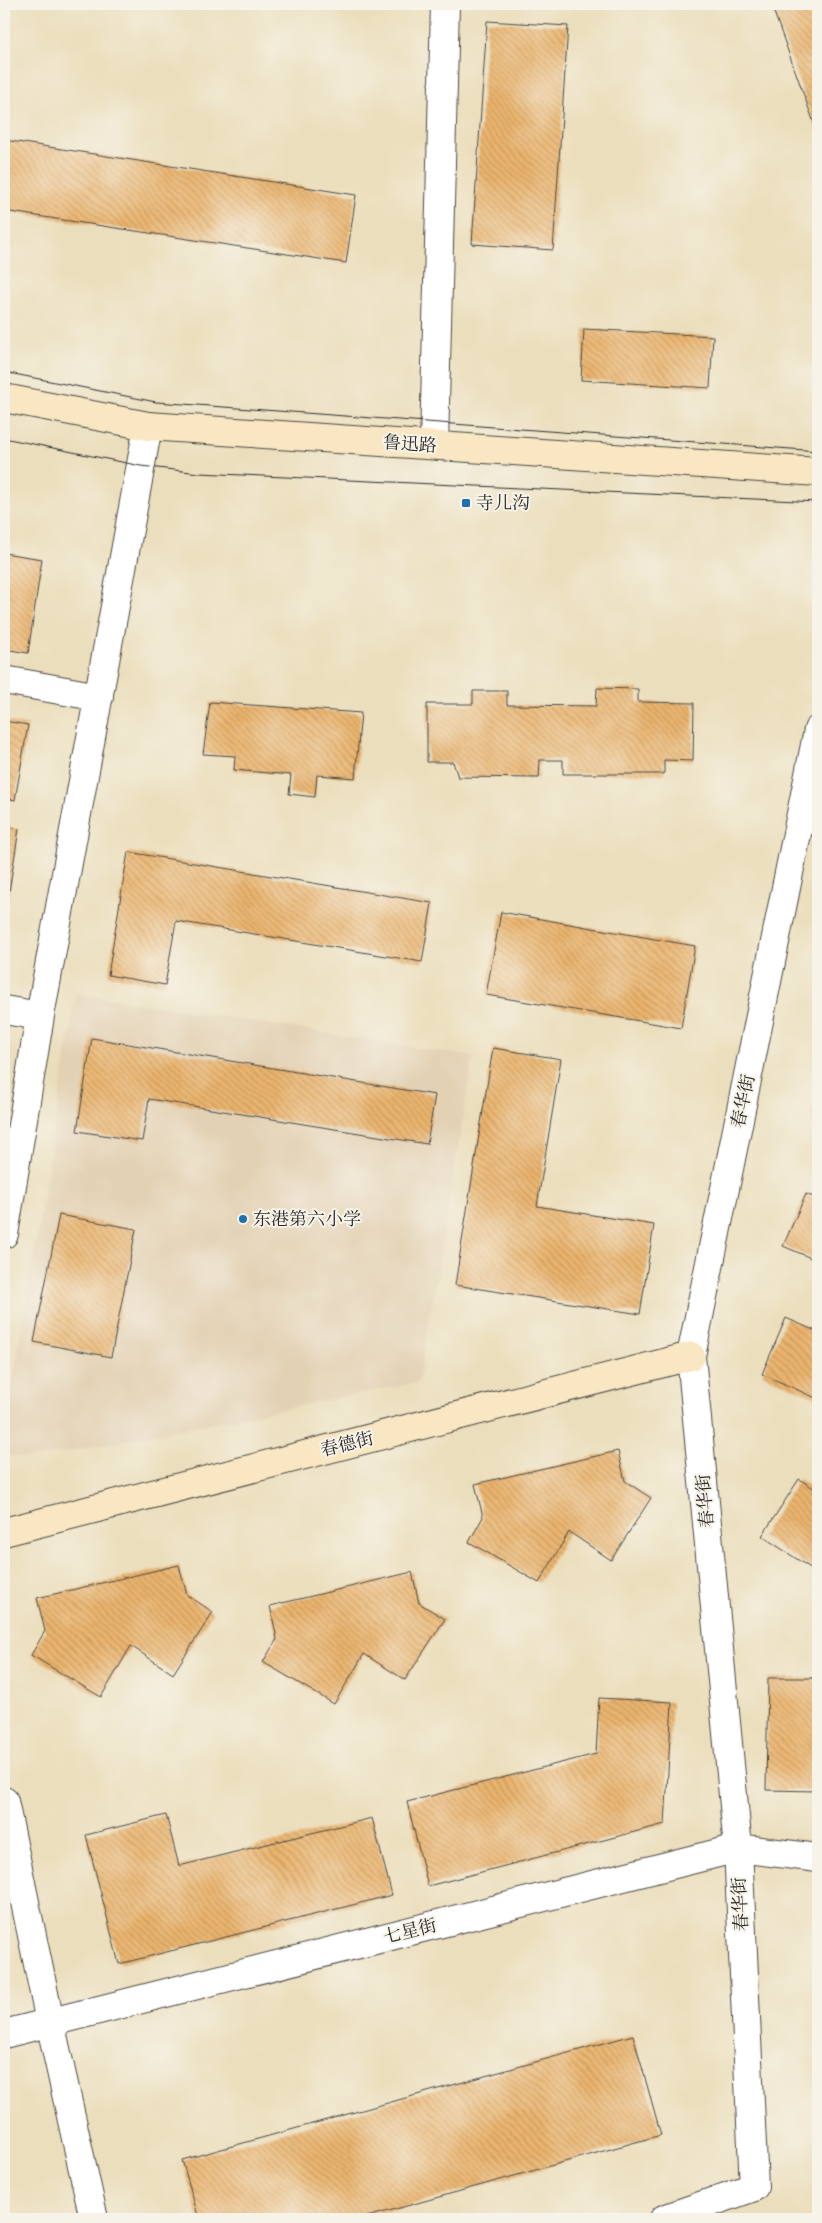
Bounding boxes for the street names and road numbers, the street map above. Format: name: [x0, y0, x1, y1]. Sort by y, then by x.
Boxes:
street label: 鲁迅路: [382, 431, 438, 461]
street label: 春华街: [727, 1072, 763, 1131]
street label: 春德街: [318, 1427, 377, 1465]
street label: 春华街: [692, 1473, 722, 1529]
street label: 春华街: [728, 1876, 756, 1932]
street label: 七星街: [381, 1914, 440, 1952]

